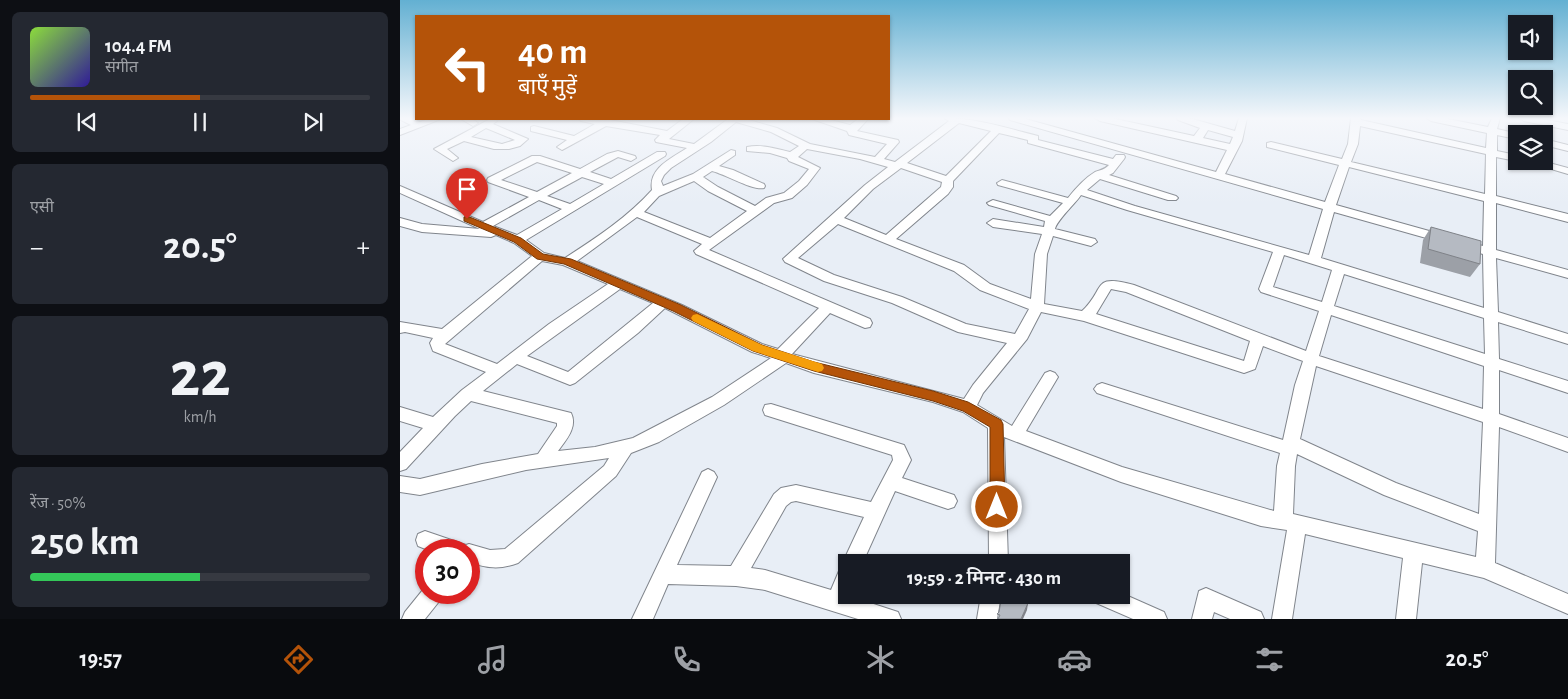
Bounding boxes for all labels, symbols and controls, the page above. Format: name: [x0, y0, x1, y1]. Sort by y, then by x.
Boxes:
map controls: [1508, 15, 1553, 170]
button: sound: [1508, 15, 1553, 60]
icon: left: [435, 35, 500, 100]
text: 40 m: [518, 35, 587, 70]
text: 104.4 FM: [105, 37, 172, 56]
text: संगीत: [105, 59, 138, 75]
button: search: [1508, 70, 1553, 115]
text: बाएँ मुड़ें: [518, 76, 577, 98]
icon: previous: [73, 108, 101, 136]
icon: pause: [186, 108, 214, 136]
icon: next: [299, 108, 327, 136]
button: layers: [1508, 125, 1553, 170]
pin: [446, 168, 488, 219]
icon: arrive: [453, 175, 481, 203]
text: एसी: [30, 199, 54, 215]
text: 20.5°: [163, 228, 237, 266]
text: −: [30, 234, 43, 262]
text: +: [357, 234, 370, 262]
text: 22: [169, 343, 231, 408]
text: km/h: [183, 409, 217, 425]
position arrow: [970, 480, 1022, 532]
text: रेंज · 50%: [30, 495, 86, 511]
text: 250 km: [30, 524, 139, 562]
speed limit sign: 30: [415, 539, 480, 604]
text: 19:59 · 2 मिनट · 430 m: [907, 569, 1061, 588]
icon: directions: [281, 642, 316, 677]
icon: music: [475, 642, 510, 677]
icon: phone: [669, 642, 704, 677]
icon: climate: [863, 642, 898, 677]
icon: car: [1057, 642, 1092, 677]
icon: filters: [1252, 642, 1287, 677]
text: 19:57: [80, 648, 122, 670]
text: 20.5°: [1446, 648, 1488, 670]

